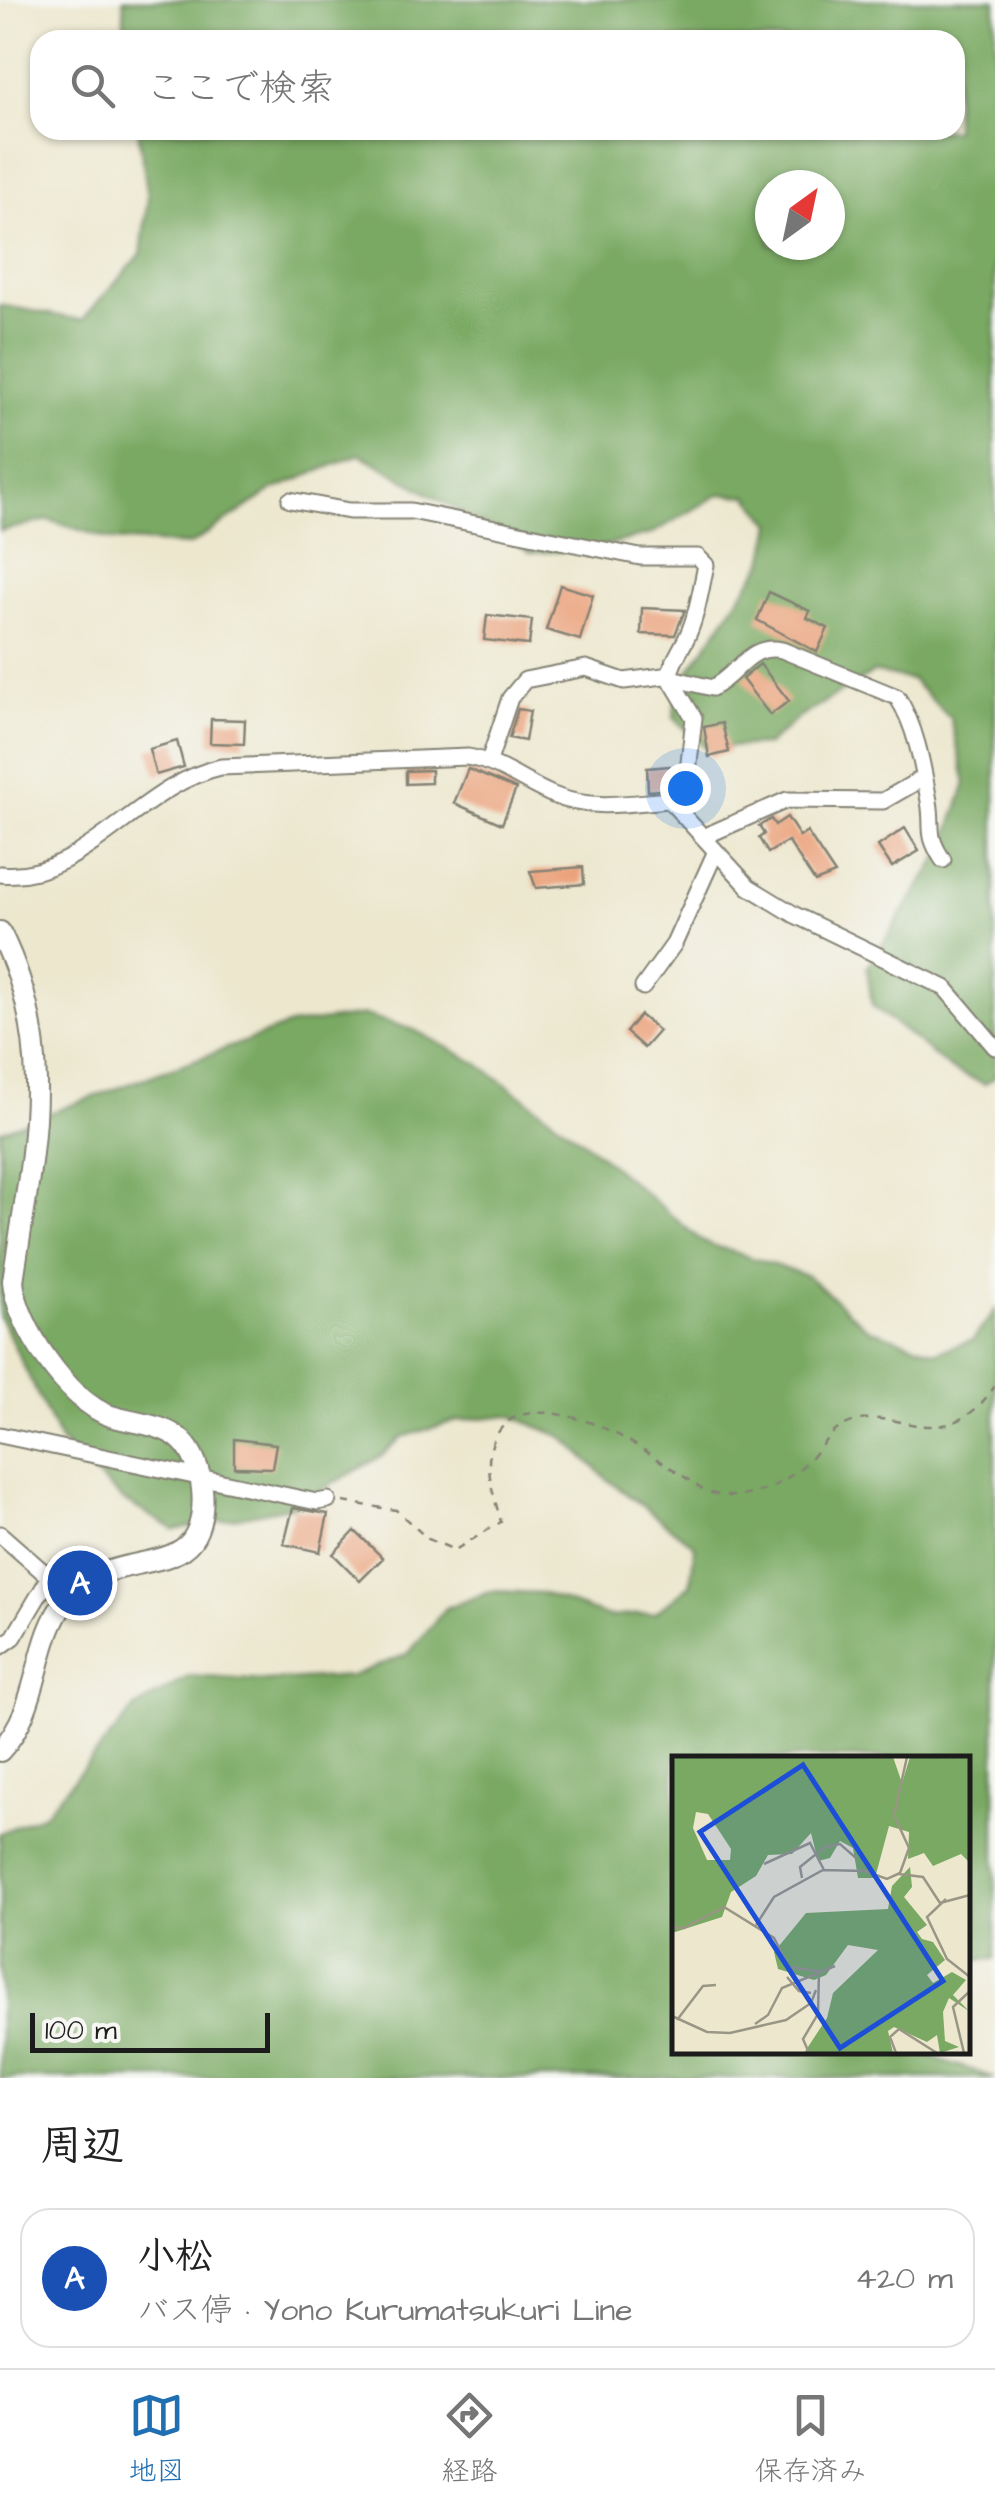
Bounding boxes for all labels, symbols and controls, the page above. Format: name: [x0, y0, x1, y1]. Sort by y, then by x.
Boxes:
search box: [30, 30, 965, 140]
icon: search: [65, 58, 120, 113]
text: ここで検索: [145, 63, 335, 115]
north arrow: [755, 170, 845, 260]
your location: [660, 763, 711, 814]
pin: A: [48, 1546, 112, 1620]
inset map: [672, 1756, 970, 2053]
scale bar: [30, 2008, 270, 2052]
text: 100 m: [45, 2011, 117, 2050]
text: 周辺: [40, 2118, 124, 2176]
text: 小松: [137, 2231, 213, 2283]
text: A: [64, 2256, 85, 2301]
text: 420 m: [855, 2256, 953, 2301]
text: バス停 · Yono Kurumatsukuri Line: [137, 2288, 633, 2333]
tab: 地図: [128, 2388, 185, 2491]
tab: 経路: [441, 2388, 498, 2491]
tab: 保存済み: [754, 2388, 867, 2491]

